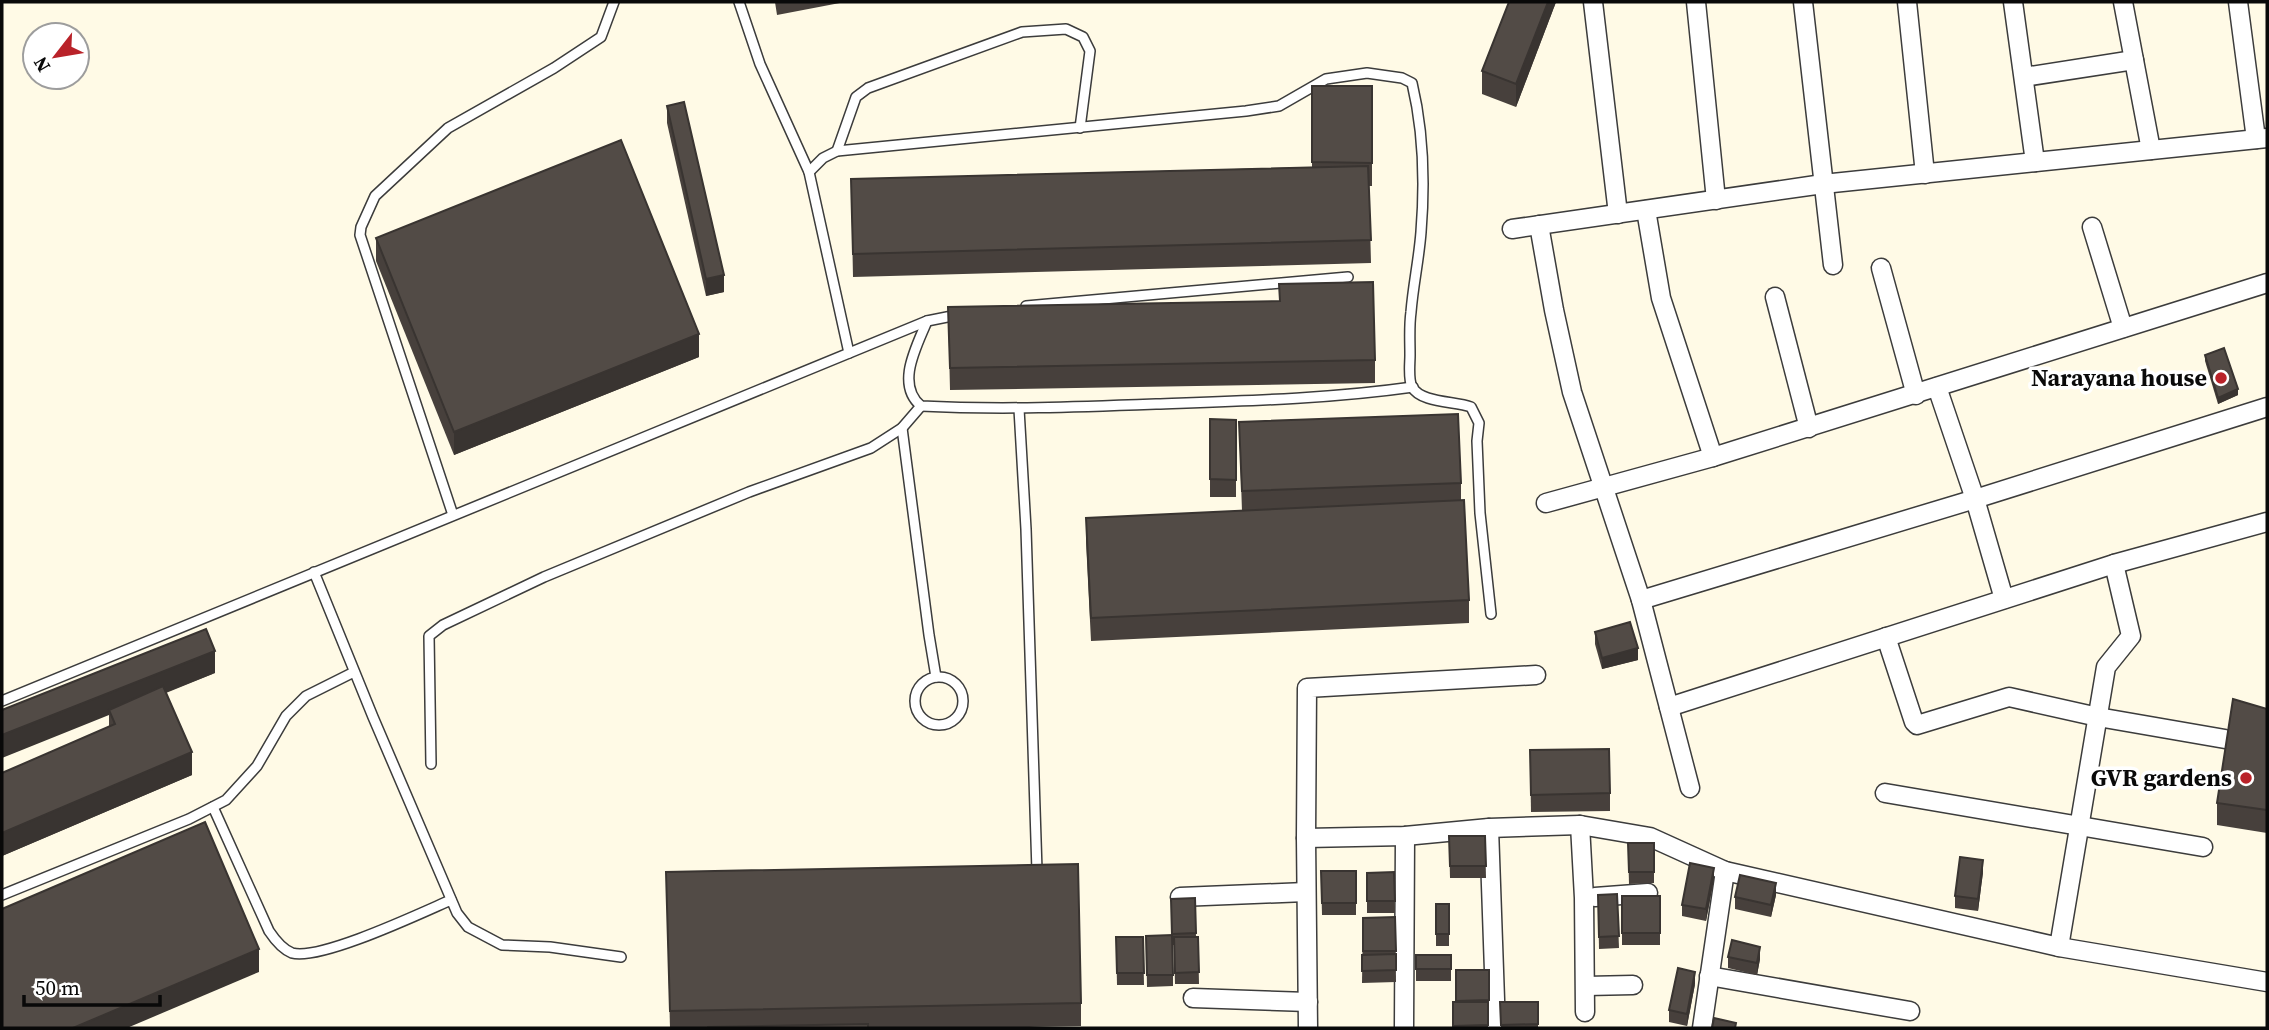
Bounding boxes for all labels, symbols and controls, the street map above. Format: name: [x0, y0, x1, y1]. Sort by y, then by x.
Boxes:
north arrow: [21, 21, 91, 91]
text: N: [27, 52, 56, 77]
place label: Narayana house: [2031, 361, 2207, 394]
marker: Narayana house: [2213, 370, 2229, 386]
place label: GVR gardens: [2091, 761, 2232, 794]
marker: GVR gardens: [2238, 770, 2254, 786]
scale bar: [24, 964, 161, 1008]
text: 50 m: [35, 973, 80, 1002]

